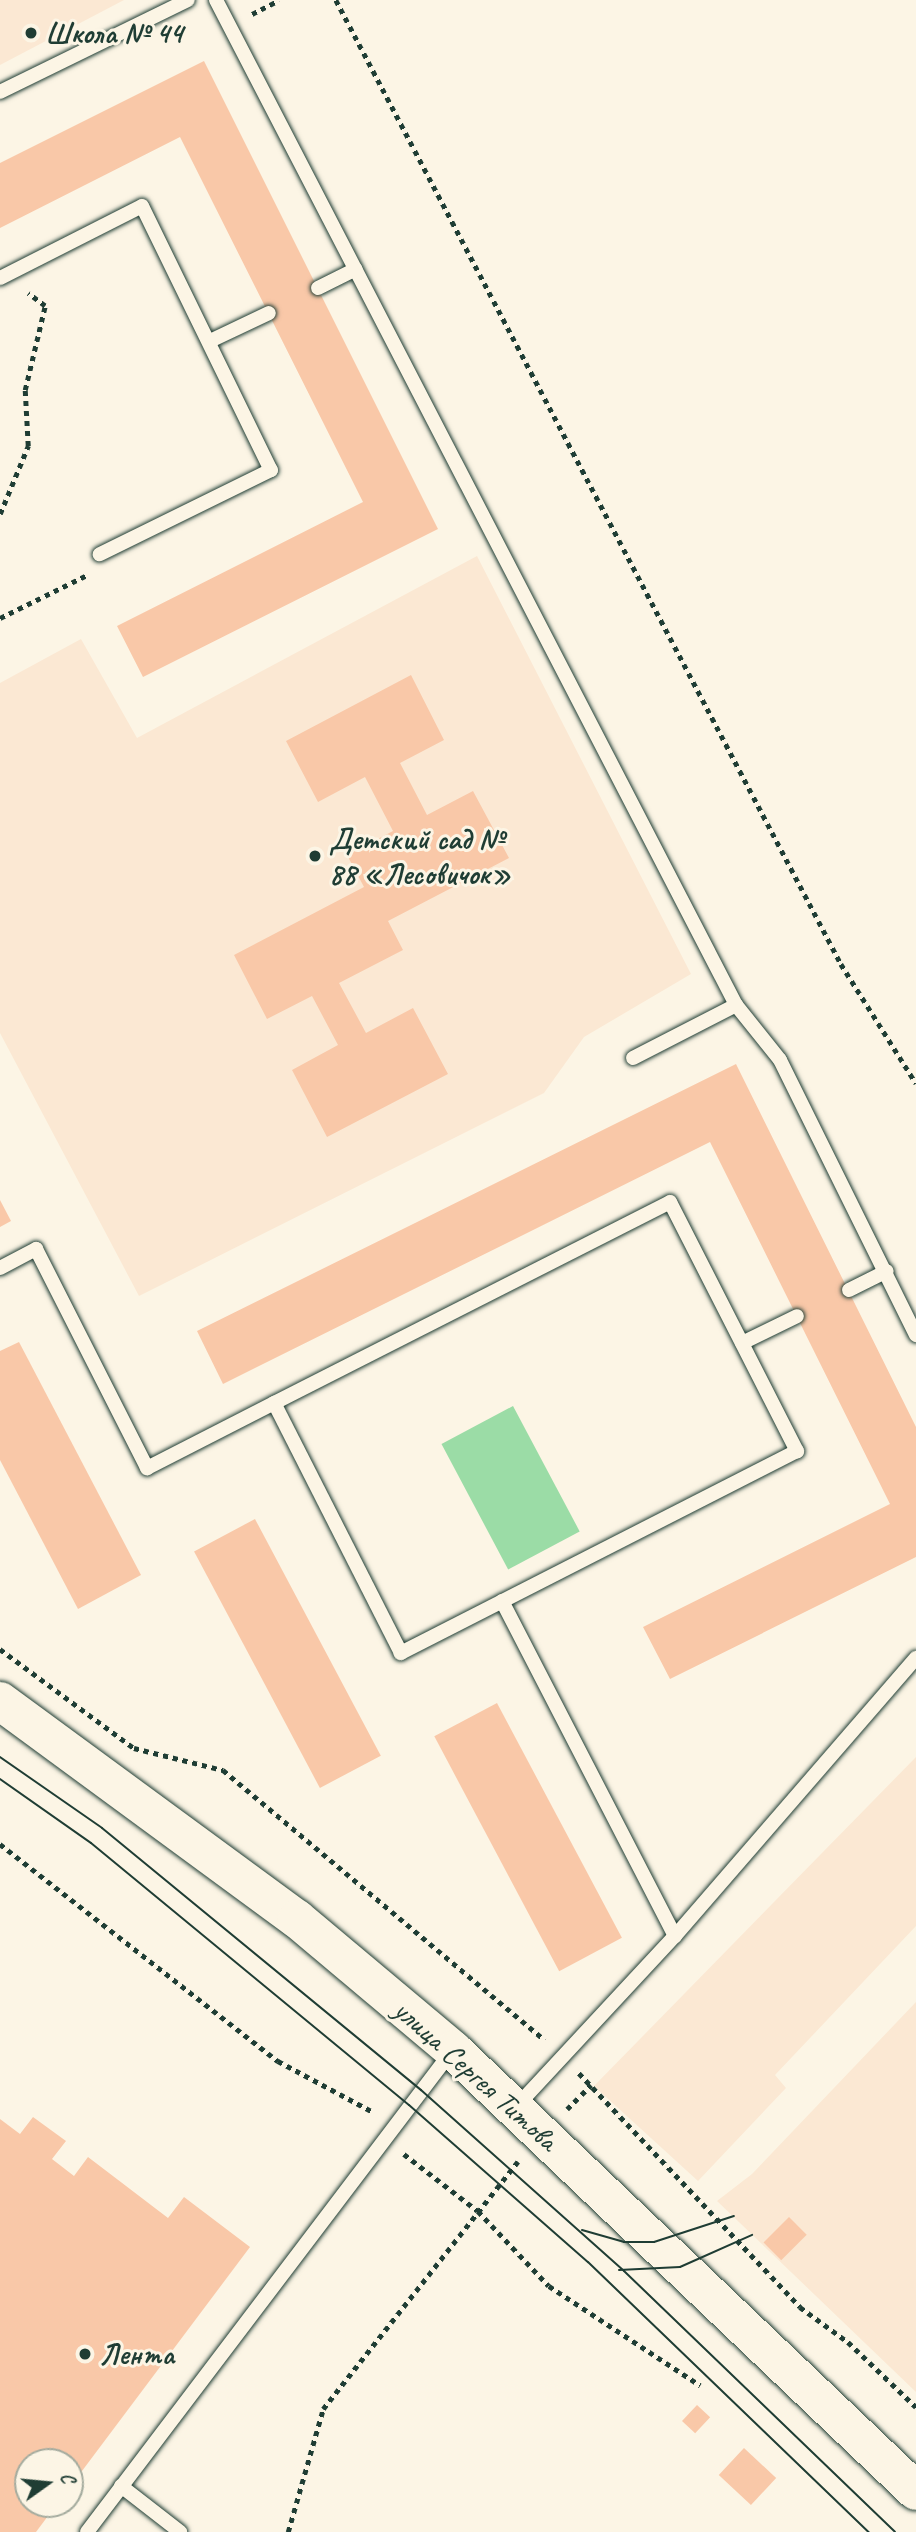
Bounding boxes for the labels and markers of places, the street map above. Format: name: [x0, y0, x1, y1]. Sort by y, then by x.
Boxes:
place label: Школа № 44: [45, 15, 183, 51]
marker: Школа № 44: [23, 25, 39, 41]
place label: Детский сад № 88 «Лесовичок»: [329, 821, 511, 892]
marker: Детский сад № 88 «Лесовичок»: [307, 848, 323, 864]
place label: Лента: [99, 2336, 174, 2372]
marker: Лента: [77, 2346, 93, 2362]

